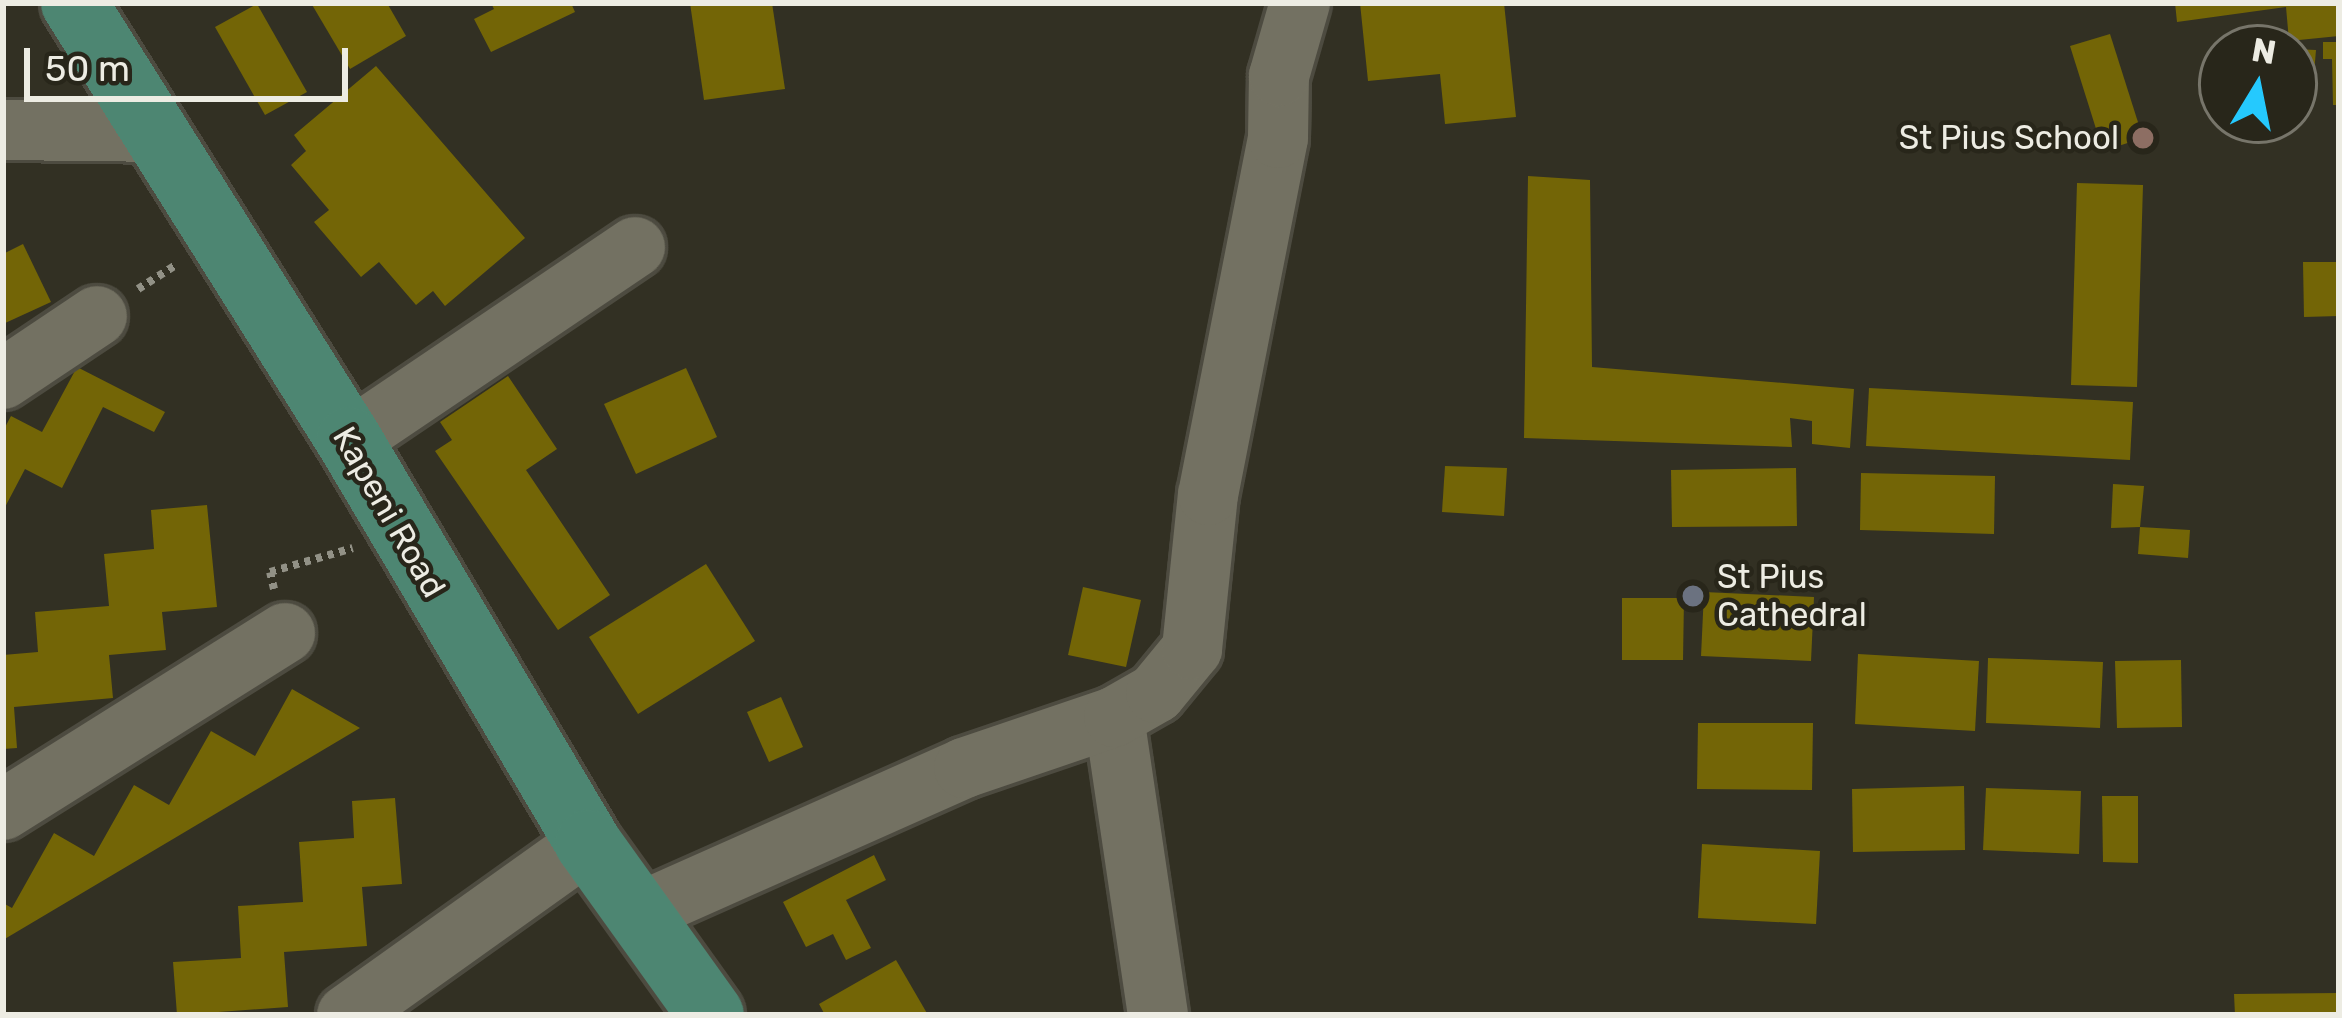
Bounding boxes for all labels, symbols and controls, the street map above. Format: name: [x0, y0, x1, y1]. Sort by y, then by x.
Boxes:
scale bar: [30, 24, 354, 98]
north arrow: [2198, 24, 2318, 144]
text: N: [2249, 30, 2279, 72]
text: 50 m: [45, 47, 130, 90]
place label: St Pius School: [1899, 118, 2119, 158]
marker: St Pius School: [2130, 125, 2156, 151]
street label: Kapeni Road: [324, 420, 454, 604]
place label: St Pius Cathedral: [1717, 557, 1867, 635]
marker: St Pius Cathedral: [1680, 583, 1706, 609]

